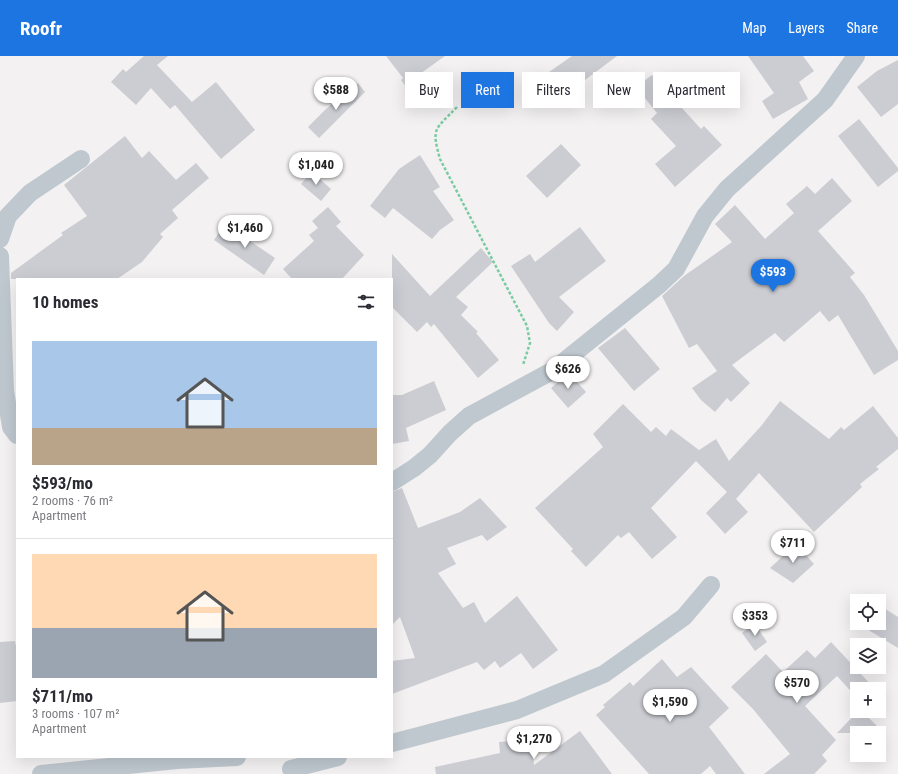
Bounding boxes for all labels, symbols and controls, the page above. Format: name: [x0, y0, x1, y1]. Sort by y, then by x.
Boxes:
text: Roofr: [20, 17, 62, 40]
text: Map: [742, 20, 766, 36]
text: Layers: [788, 20, 825, 36]
text: Share: [847, 20, 878, 36]
chip: Buy: [405, 72, 453, 108]
chip: Rent: [461, 72, 514, 108]
chip: Filters: [522, 72, 585, 108]
chip: New: [593, 72, 645, 108]
chip: Apartment: [653, 72, 740, 108]
pin: $588: [312, 77, 360, 111]
text: $588: [323, 82, 349, 97]
pin: $1,040: [283, 152, 349, 186]
text: $1,040: [298, 157, 334, 172]
pin: $1,460: [212, 215, 278, 249]
text: $1,460: [227, 220, 263, 235]
pin: $593: [749, 259, 797, 293]
text: $593: [760, 264, 786, 279]
icon: filters: [355, 291, 377, 313]
text: 10 homes: [32, 292, 98, 312]
pin: $626: [544, 356, 592, 390]
text: $626: [555, 361, 581, 376]
icon: home: [169, 367, 241, 439]
text: $593/mo: [32, 473, 93, 493]
text: 2 rooms · 76 m²: [32, 493, 113, 508]
text: Apartment: [32, 508, 86, 523]
pin: $711: [769, 530, 817, 564]
text: $711: [780, 535, 806, 550]
icon: home: [169, 580, 241, 652]
map controls: [850, 594, 886, 762]
button: locate: [850, 594, 886, 630]
pin: $353: [731, 603, 779, 637]
text: $353: [742, 608, 768, 623]
button: layers: [850, 638, 886, 674]
pin: $570: [773, 670, 821, 704]
text: $570: [784, 675, 810, 690]
button: +: [850, 682, 886, 718]
text: $711/mo: [32, 686, 93, 706]
pin: $1,590: [637, 689, 703, 723]
text: $1,590: [652, 694, 688, 709]
text: 3 rooms · 107 m²: [32, 706, 119, 721]
text: Apartment: [32, 721, 86, 736]
pin: $1,270: [501, 726, 567, 760]
button: −: [850, 726, 886, 762]
text: $1,270: [516, 731, 552, 746]

